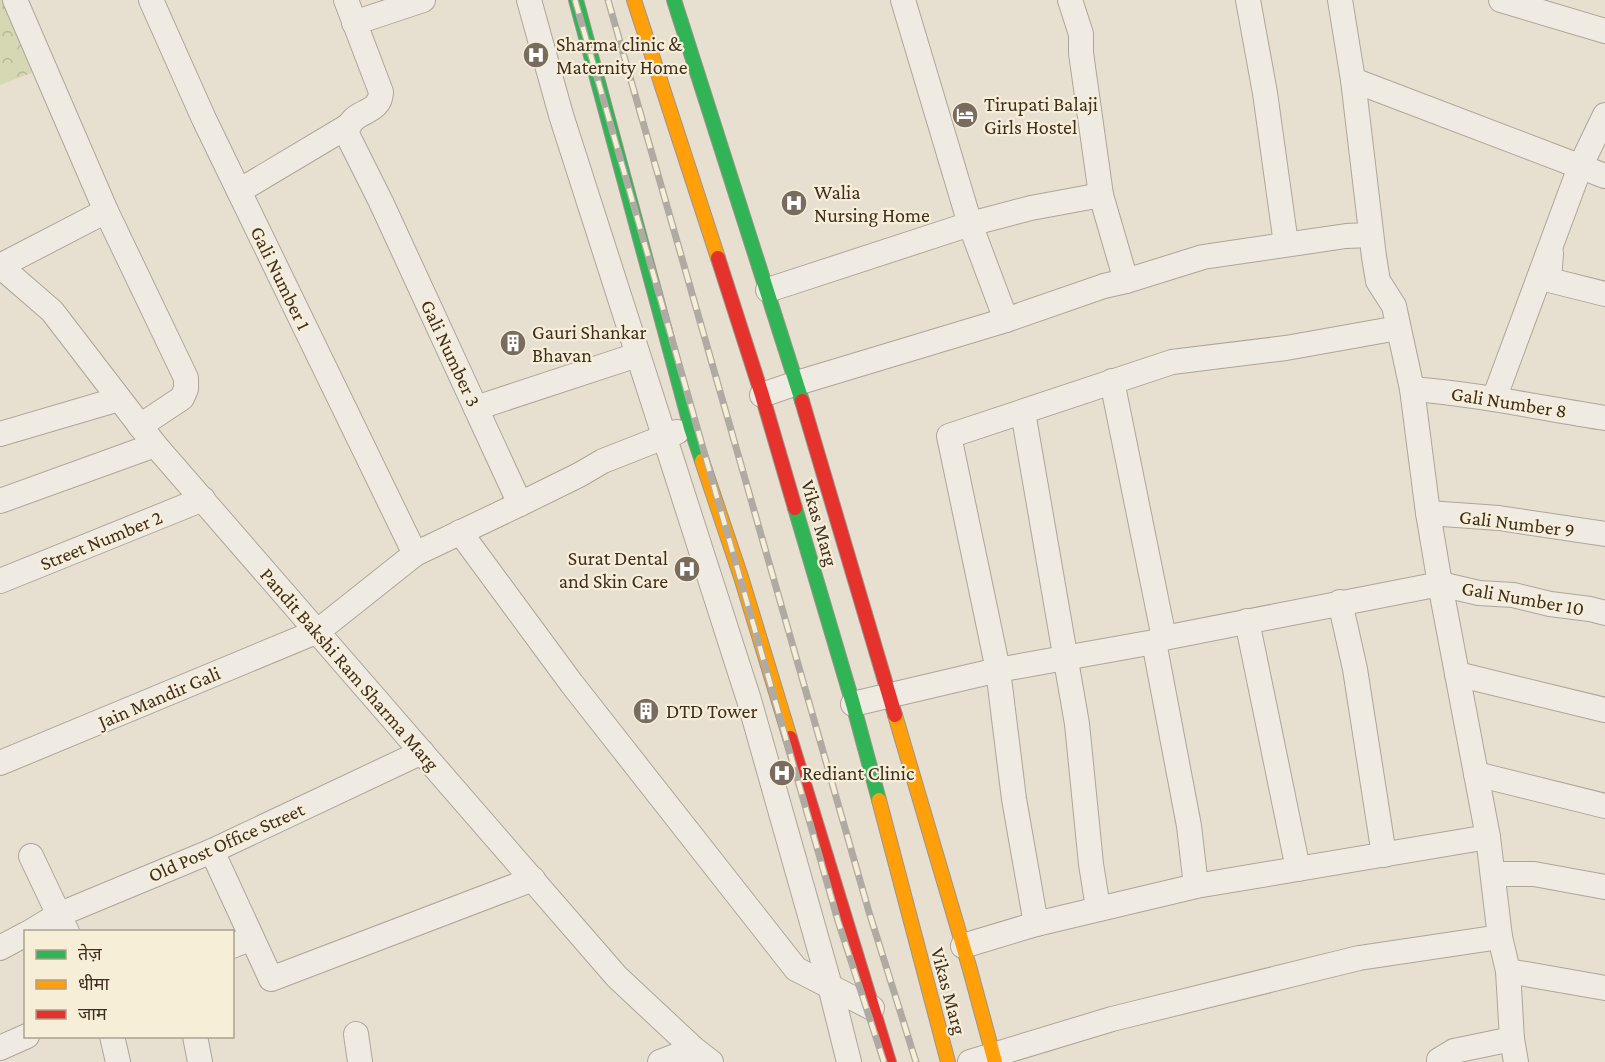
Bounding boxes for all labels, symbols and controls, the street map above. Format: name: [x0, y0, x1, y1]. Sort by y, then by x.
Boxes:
place label: Sharma clinic & Maternity Home: [556, 33, 688, 79]
hospital icon: Sharma clinic & Maternity Home: [521, 40, 551, 70]
place label: Tirupati Balaji Girls Hostel: [984, 93, 1098, 138]
hotel icon: Tirupati Balaji Girls Hostel: [950, 100, 980, 130]
place label: Walia Nursing Home: [814, 181, 930, 227]
hospital icon: Walia Nursing Home: [779, 188, 809, 218]
street label: Gali Number 1: [246, 223, 316, 333]
street label: Gali Number 3: [417, 296, 485, 410]
place label: Gauri Shankar Bhavan: [532, 321, 647, 366]
building icon: Gauri Shankar Bhavan: [498, 328, 528, 358]
street label: Gali Number 8: [1450, 382, 1568, 422]
street label: Vikas Marg: [796, 477, 843, 569]
street label: Street Number 2: [37, 505, 165, 575]
street label: Gali Number 9: [1458, 505, 1576, 541]
place label: Surat Dental and Skin Care: [559, 547, 668, 592]
hospital icon: Surat Dental and Skin Care: [672, 554, 702, 584]
street label: Pandit Bakshi Ram Sharma Marg: [255, 563, 444, 776]
street label: Gali Number 10: [1460, 576, 1586, 620]
street label: Jain Mandir Gali: [93, 661, 224, 734]
building icon: DTD Tower: [631, 696, 661, 726]
place label: DTD Tower: [666, 700, 757, 722]
hospital icon: Rediant Clinic: [767, 758, 797, 788]
place label: Rediant Clinic: [802, 762, 915, 784]
street label: Old Post Office Street: [145, 798, 308, 886]
legend: [24, 930, 234, 1038]
text: तेज़: [78, 943, 102, 964]
street label: Vikas Marg: [926, 945, 971, 1037]
text: धीमा: [78, 974, 109, 994]
text: जाम: [78, 1004, 108, 1024]

